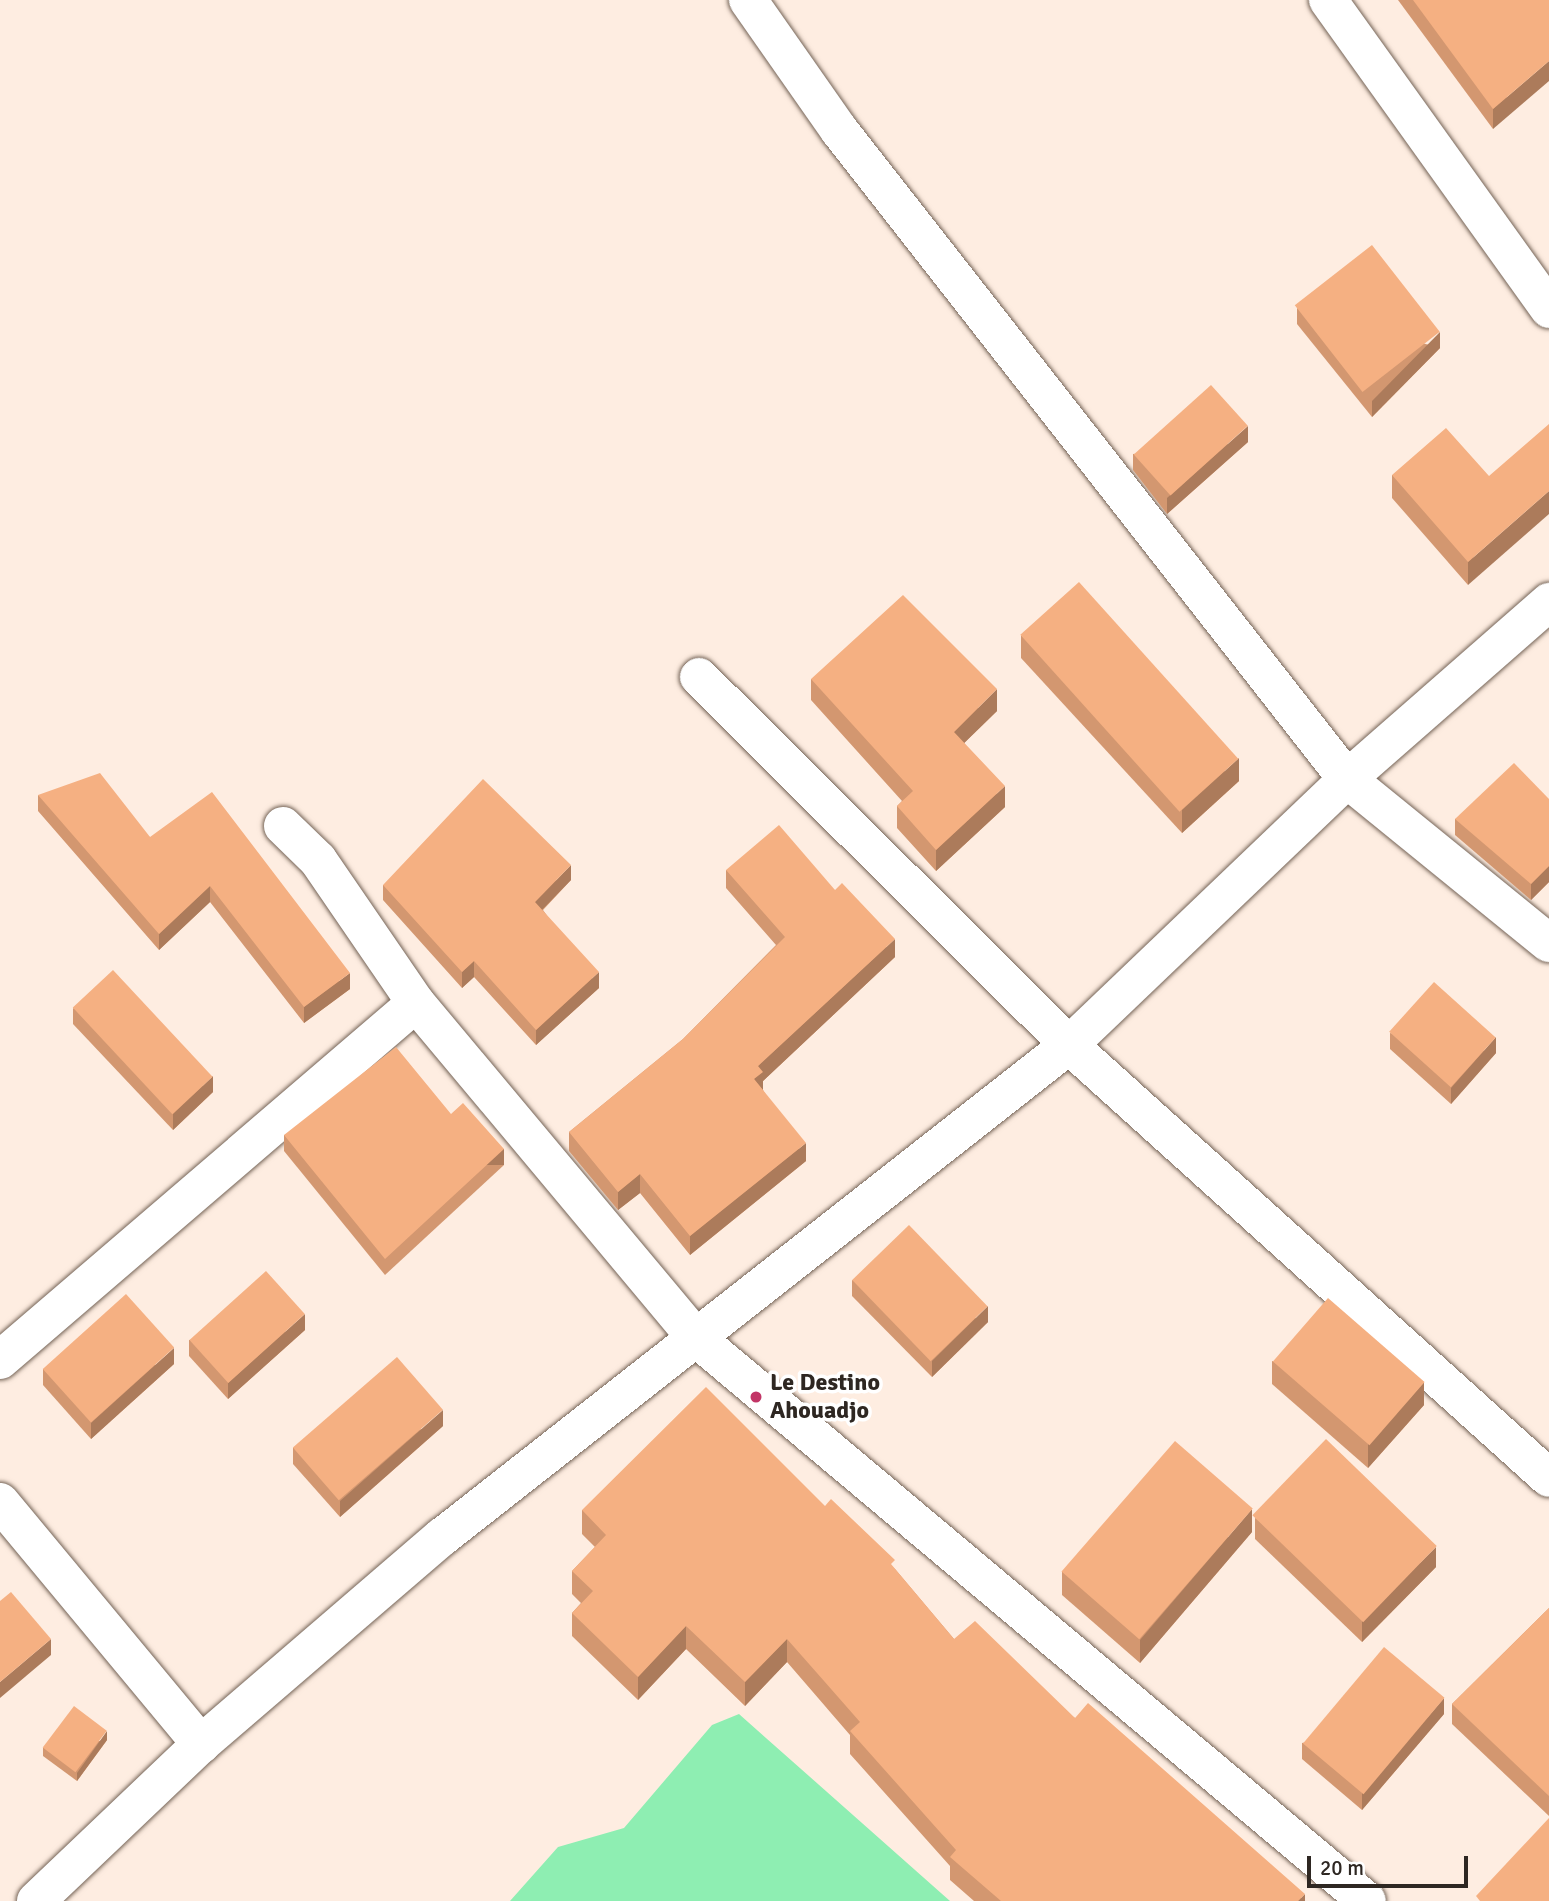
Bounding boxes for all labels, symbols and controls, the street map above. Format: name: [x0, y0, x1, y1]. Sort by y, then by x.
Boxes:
place label: Le Destino Ahouadjo: [770, 1369, 880, 1425]
marker: Le Destino Ahouadjo: [748, 1389, 764, 1405]
scale bar: [1311, 1842, 1472, 1886]
text: 20 m: [1320, 1855, 1364, 1881]

